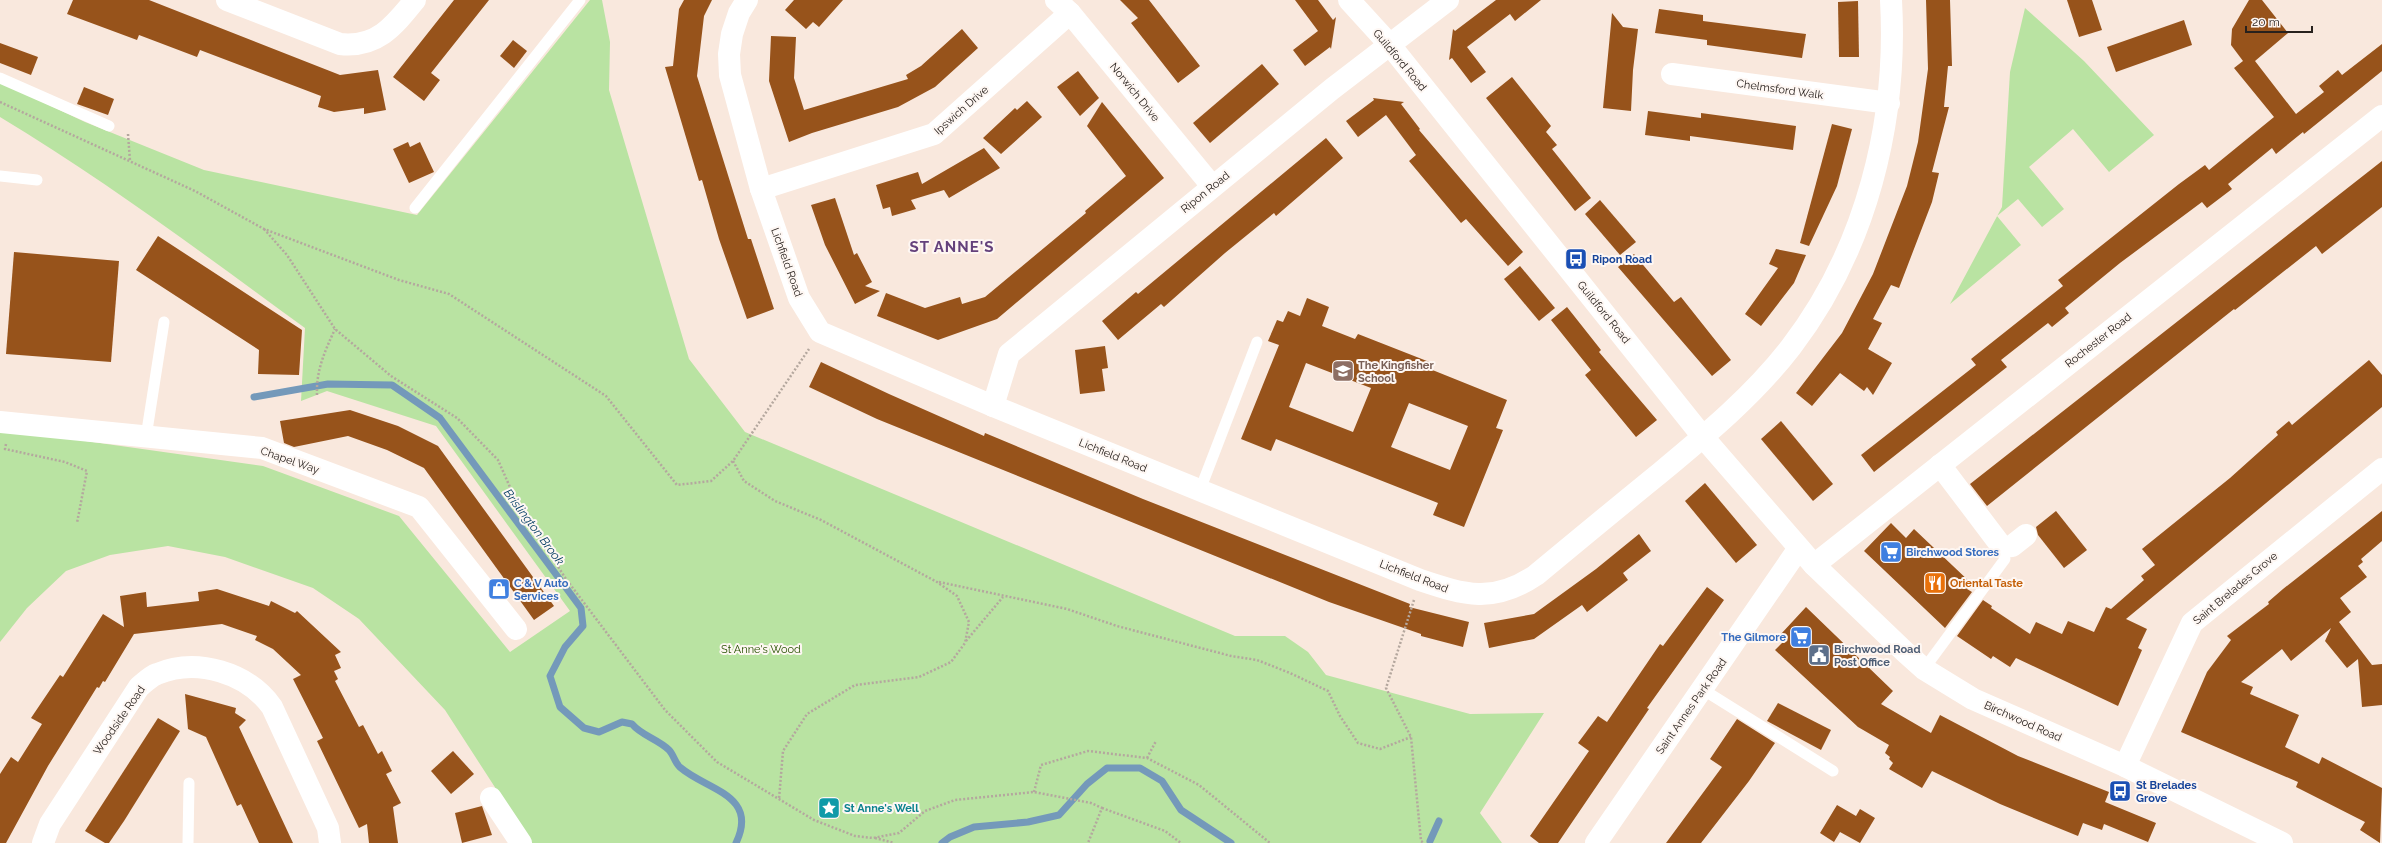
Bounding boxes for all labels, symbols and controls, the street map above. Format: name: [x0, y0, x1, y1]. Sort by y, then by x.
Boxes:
scale bar: [2246, 8, 2312, 34]
text: 20 m: [2252, 15, 2280, 29]
street label: Guildford Road: [1370, 27, 1429, 94]
street label: Norwich Drive: [1107, 60, 1163, 125]
street label: Chelmsford Walk: [1736, 77, 1824, 102]
street label: Ipswich Drive: [932, 83, 991, 137]
street label: Ripon Road: [1179, 169, 1232, 216]
street label: Lichfield Road: [768, 226, 805, 298]
district label: ST ANNE'S: [910, 238, 994, 256]
bus stop icon: Ripon Road: [1563, 246, 1589, 272]
place label: Ripon Road: [1592, 253, 1652, 266]
street label: Guildford Road: [1575, 279, 1633, 346]
street label: Rochester Road: [2063, 310, 2134, 370]
school or university icon: The Kingfisher School: [1330, 358, 1356, 384]
place label: The Kingfisher School: [1358, 359, 1434, 385]
street label: Lichfield Road: [1077, 436, 1149, 475]
street label: Chapel Way: [259, 444, 321, 477]
water label: Brislington Brook: [501, 486, 568, 568]
supermarket icon: Birchwood Stores: [1878, 539, 1904, 565]
place label: Birchwood Stores: [1906, 546, 2000, 559]
street label: Saint Brelades Grove: [2191, 549, 2280, 627]
street label: Lichfield Road: [1378, 557, 1450, 596]
restaurant icon: Oriental Taste: [1922, 570, 1948, 596]
shop icon: C & V Auto Services: [486, 576, 512, 602]
place label: C & V Auto Services: [514, 577, 569, 603]
place label: Oriental Taste: [1950, 577, 2023, 590]
supermarket icon: The Gilmore: [1788, 624, 1814, 650]
place label: The Gilmore: [1721, 631, 1786, 644]
public building icon: Birchwood Road Post Office: [1806, 642, 1832, 668]
park label: St Anne's Wood: [721, 643, 801, 656]
place label: Birchwood Road Post Office: [1834, 643, 1921, 669]
street label: Saint Annes Park Road: [1653, 656, 1730, 757]
street label: Woodside Road: [91, 683, 148, 757]
street label: Birchwood Road: [1982, 699, 2064, 744]
bus stop icon: St Brelades Grove: [2107, 778, 2133, 804]
place label: St Brelades Grove: [2136, 779, 2197, 805]
place icon: St Anne's Well: [816, 795, 842, 821]
place label: St Anne's Well: [844, 802, 919, 815]

